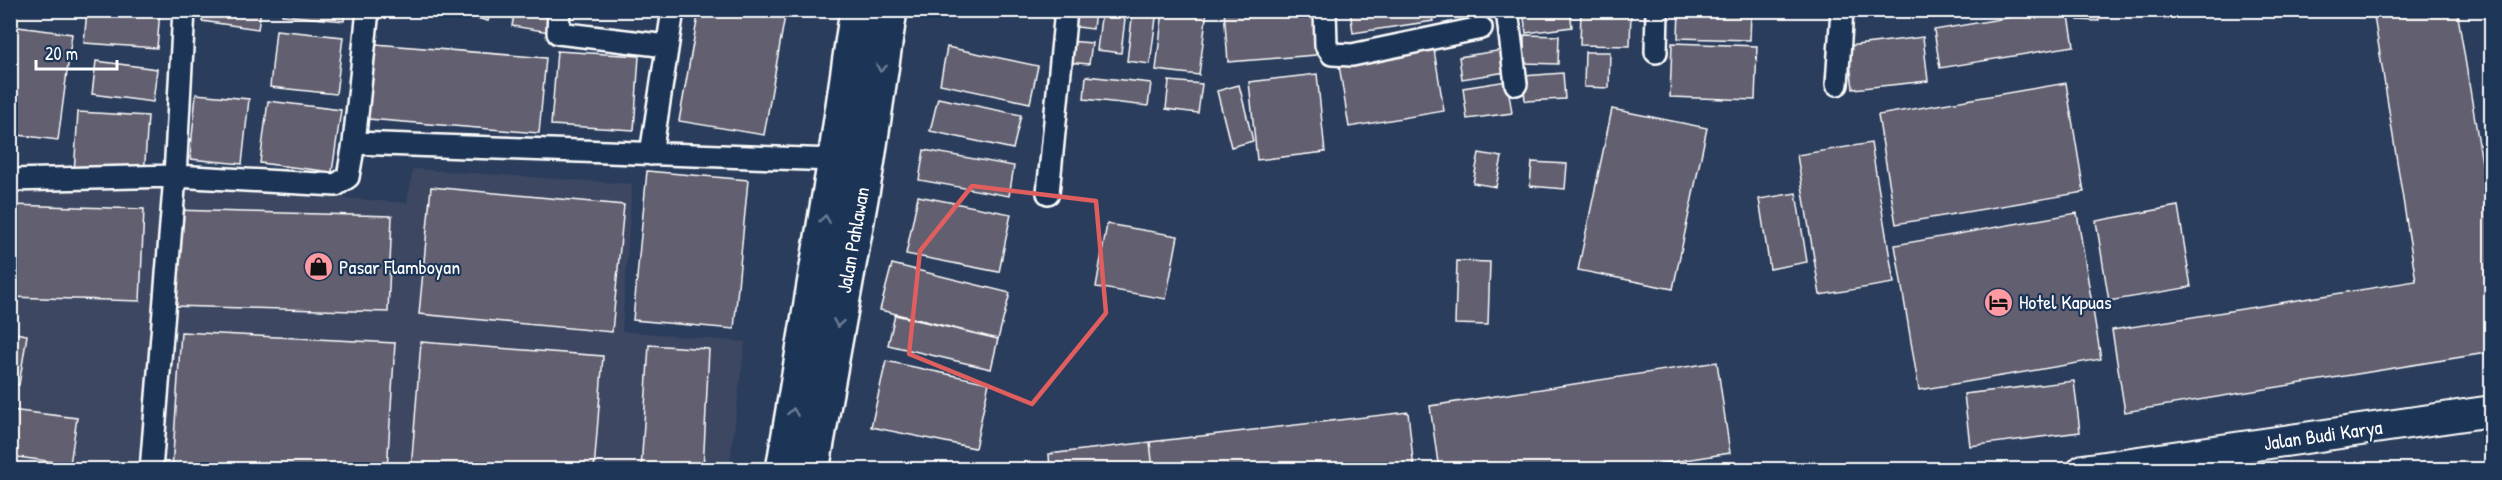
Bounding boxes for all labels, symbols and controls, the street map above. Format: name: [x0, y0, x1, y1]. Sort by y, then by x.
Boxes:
scale bar: [36, 33, 117, 71]
text: 20 m: [45, 41, 78, 66]
one-way arrow: [876, 64, 888, 73]
street label: Jalan Pahlawan: [830, 185, 875, 295]
one-way arrow: [818, 215, 831, 225]
shop icon: Pasar Flamboyan: [302, 251, 334, 283]
place label: Pasar Flamboyan: [339, 253, 460, 280]
hotel icon: Hotel Kapuas: [1982, 286, 2014, 318]
place label: Hotel Kapuas: [2019, 288, 2112, 315]
one-way arrow: [832, 317, 845, 327]
one-way arrow: [786, 407, 799, 417]
street label: Jalan Budi Karya: [2262, 413, 2384, 456]

